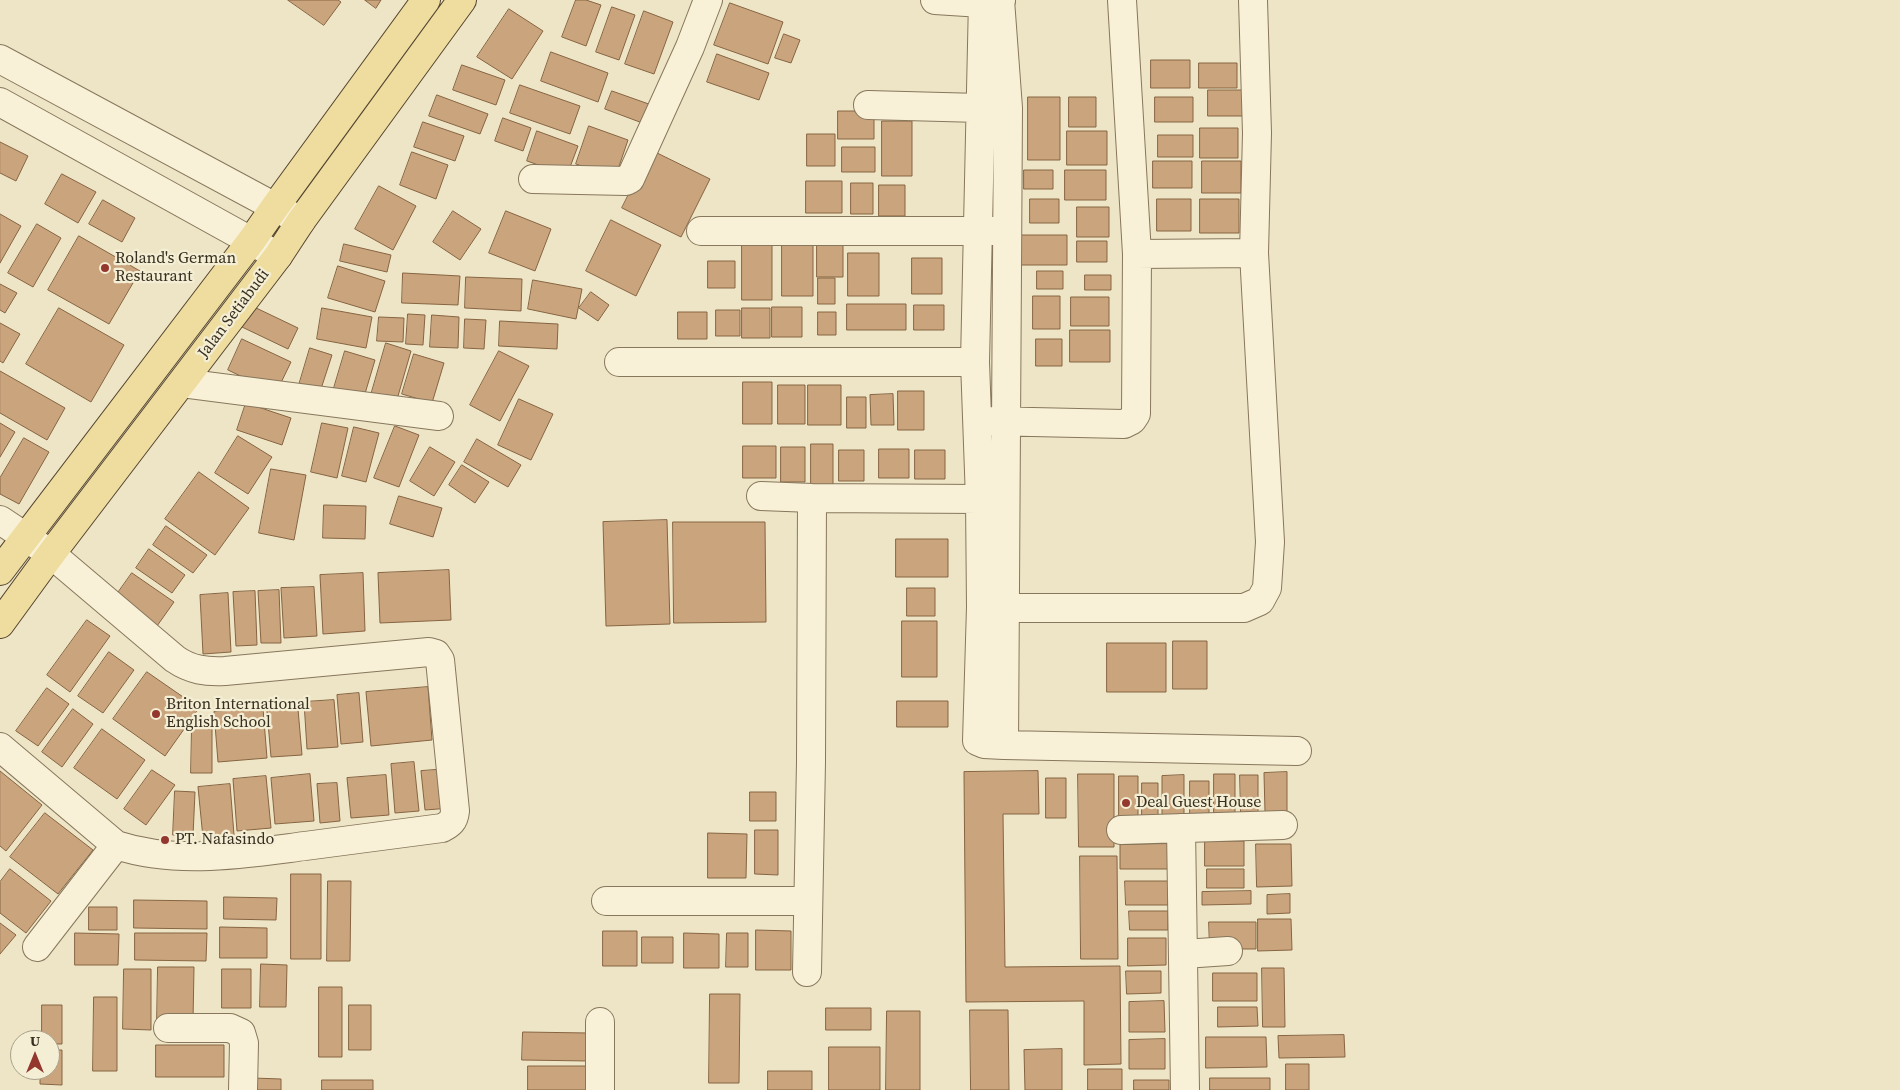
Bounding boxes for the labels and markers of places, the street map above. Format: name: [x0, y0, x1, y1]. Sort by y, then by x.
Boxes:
place label: Roland's German Restaurant: [115, 249, 236, 287]
marker: Roland's German Restaurant: [99, 262, 111, 274]
place label: Briton International English School: [166, 695, 310, 733]
marker: Briton International English School: [150, 708, 162, 720]
place label: Deal Guest House: [1136, 793, 1261, 813]
marker: Deal Guest House: [1120, 797, 1132, 809]
place label: PT. Nafasindo: [175, 830, 274, 850]
marker: PT. Nafasindo: [159, 834, 171, 846]

